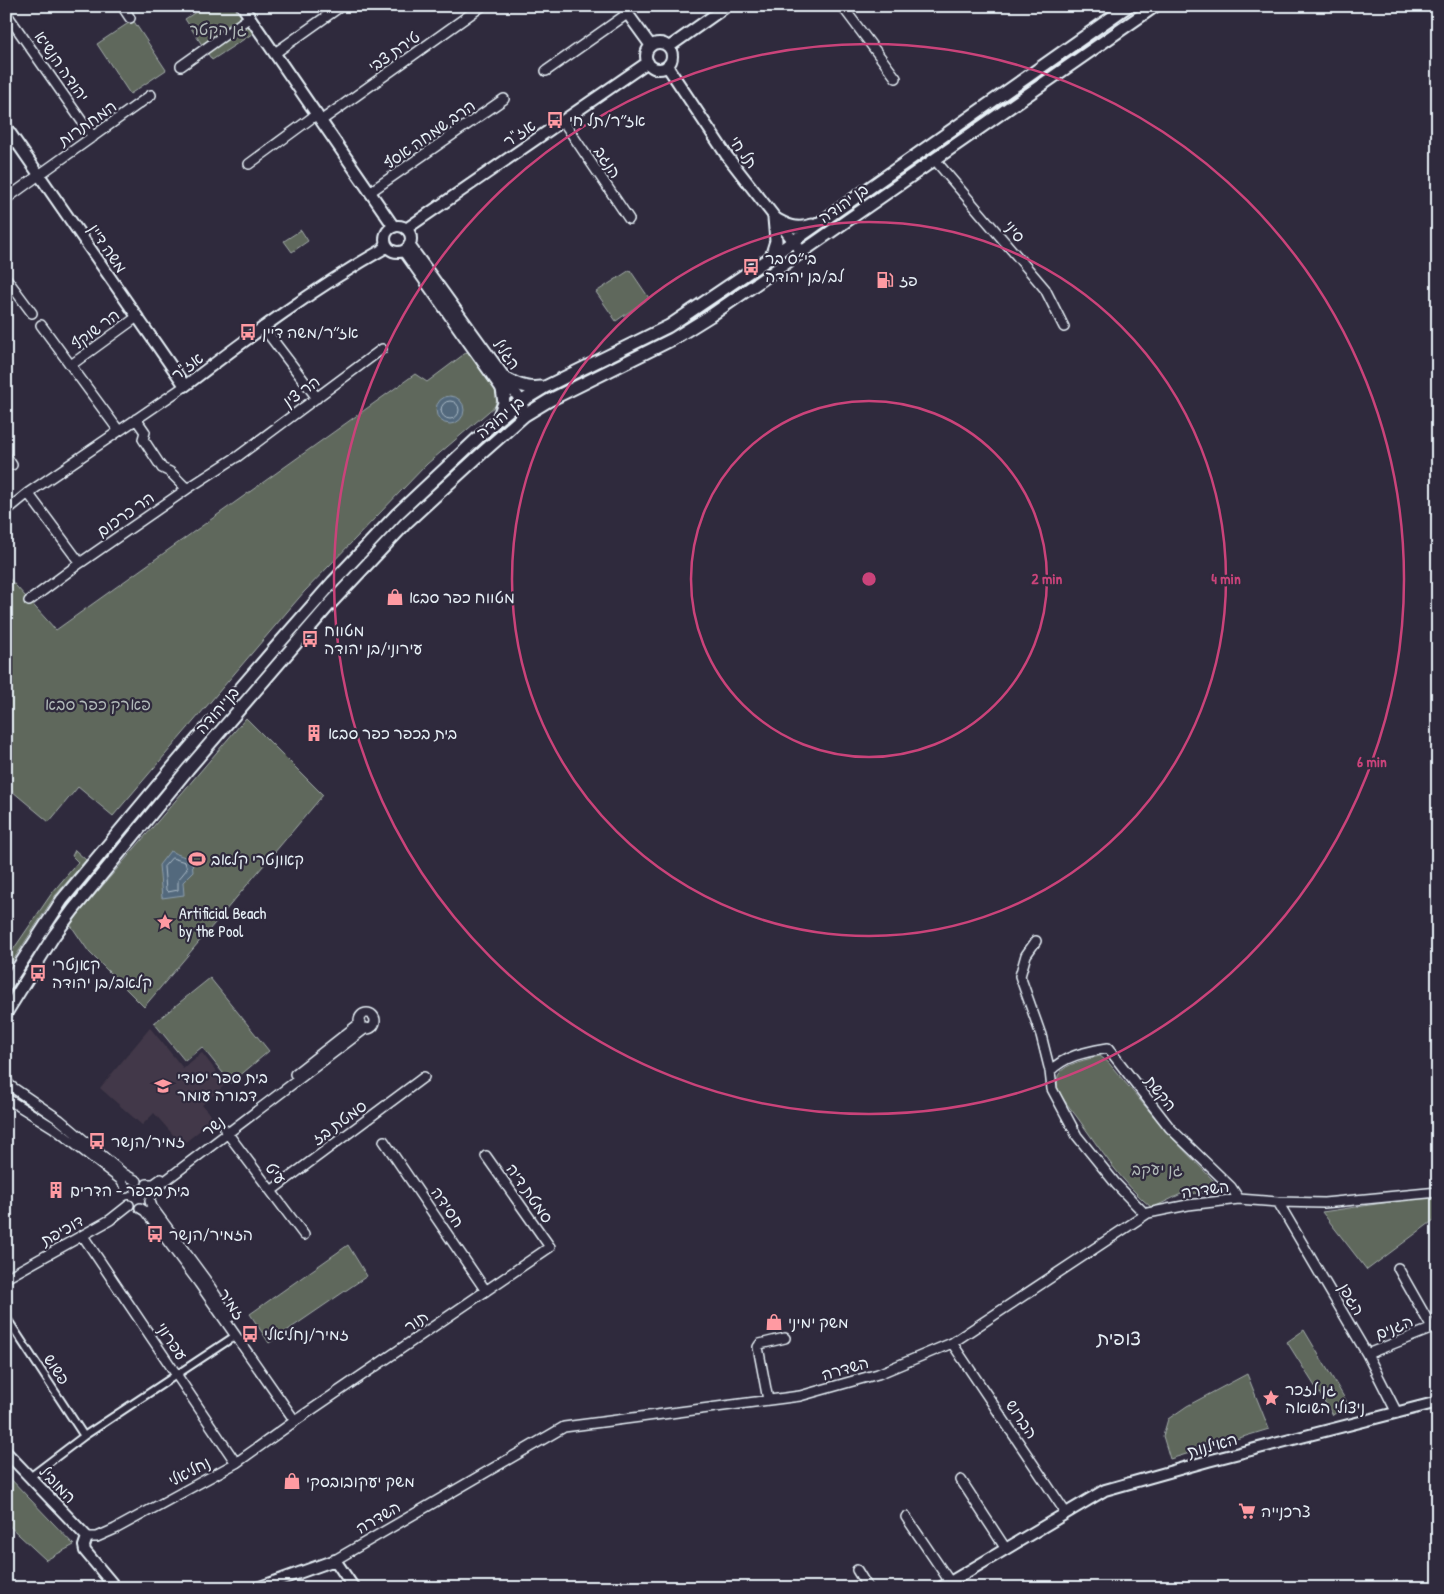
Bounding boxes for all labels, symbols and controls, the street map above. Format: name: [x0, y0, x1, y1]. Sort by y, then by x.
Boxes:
park label: גן הקטר: [189, 18, 247, 40]
street label: טירת צבי: [364, 25, 424, 77]
street label: יהודה הנשיא: [30, 26, 94, 106]
street label: הרב שמחה אסף: [379, 94, 479, 174]
street label: המחתרות: [53, 95, 121, 152]
place label: אז״ר/תל חי: [569, 109, 645, 131]
bus stop icon: אז״ר/תל חי: [545, 110, 565, 130]
street label: אז"ר: [498, 114, 540, 152]
street label: תל חי: [725, 131, 763, 173]
street label: הנגב: [589, 142, 627, 182]
street label: בן יהודה: [814, 178, 872, 228]
street label: סיני: [999, 215, 1031, 247]
street label: משה דיין: [83, 219, 133, 277]
place label: בי״ס בר לב/בן יהודה: [765, 247, 844, 287]
bus stop icon: בי״ס בר לב/בן יהודה: [741, 257, 761, 277]
place label: פז: [899, 269, 918, 291]
fuel station icon: פז: [875, 270, 895, 290]
street label: הר שוקף: [66, 304, 124, 354]
place label: אז״ר/משה דיין: [262, 321, 358, 343]
bus stop icon: אז״ר/משה דיין: [238, 322, 258, 342]
street label: הגליל: [488, 334, 526, 374]
street label: אז"ר: [167, 347, 208, 385]
street label: הר צין: [278, 370, 324, 412]
street label: בן יהודה: [471, 391, 529, 443]
street label: הר כרכום: [92, 486, 158, 542]
text: 2 min: [1032, 568, 1063, 589]
text: 4 min: [1211, 568, 1241, 589]
centre of rings: [860, 570, 878, 588]
place label: מטווח כפר סבא: [409, 586, 515, 608]
shop icon: מטווח כפר סבא: [385, 587, 405, 607]
place label: מטווח עירוני/בן יהודה: [324, 619, 422, 659]
bus stop icon: מטווח עירוני/בן יהודה: [300, 629, 320, 649]
street label: בן יהודה: [190, 682, 244, 738]
park label: פארק כפר סבא: [45, 693, 151, 715]
place label: בית בכפר כפר סבא: [328, 722, 457, 744]
building icon: בית בכפר כפר סבא: [304, 723, 324, 743]
text: 6 min: [1357, 751, 1387, 772]
place label: קאונטרי קלאב: [211, 848, 304, 870]
sports icon: קאונטרי קלאב: [187, 849, 207, 869]
place label: Artificial Beach by the Pool: [179, 902, 266, 942]
place icon: Artificial Beach by the Pool: [155, 912, 175, 932]
place label: קאנטרי קלאב/בן יהודה: [52, 953, 152, 993]
bus stop icon: קאנטרי קלאב/בן יהודה: [28, 963, 48, 983]
place label: בית ספר יסודי דבורה עומר: [177, 1066, 268, 1106]
street label: הקשת: [1139, 1070, 1182, 1116]
school or university icon: בית ספר יסודי דבורה עומר: [153, 1076, 173, 1096]
street label: סמטת בז: [307, 1094, 371, 1150]
street label: נשר: [197, 1110, 229, 1142]
place label: זמיר/הנשר: [111, 1130, 185, 1152]
bus stop icon: זמיר/הנשר: [87, 1131, 107, 1151]
street label: עיט: [260, 1157, 292, 1189]
park label: גן יעקב: [1131, 1158, 1183, 1180]
street label: סמטת דיה: [501, 1159, 559, 1227]
street label: השדרה: [1180, 1175, 1230, 1203]
place label: בית בכפר - הדרים: [70, 1179, 190, 1201]
building icon: בית בכפר - הדרים: [46, 1180, 66, 1200]
street label: חסידה: [426, 1182, 470, 1232]
street label: דוכיפת: [36, 1209, 88, 1251]
place label: הזמיר/הנשר: [169, 1223, 253, 1245]
bus stop icon: הזמיר/הנשר: [145, 1224, 165, 1244]
street label: הגפן: [1334, 1279, 1370, 1319]
street label: זמיר: [214, 1284, 250, 1324]
street label: תור: [399, 1305, 433, 1337]
street label: הגנים: [1372, 1309, 1416, 1345]
place label: משק ימיני: [788, 1311, 849, 1333]
shop icon: משק ימיני: [764, 1312, 784, 1332]
street label: עפרוני: [151, 1318, 193, 1364]
place label: זמיר/נחליאלי: [264, 1323, 349, 1345]
bus stop icon: זמיר/נחליאלי: [240, 1324, 260, 1344]
district label: צופית: [1096, 1325, 1141, 1351]
street label: פשוש: [39, 1349, 75, 1389]
street label: השדרה: [819, 1351, 871, 1385]
place label: גן לזכר ניצולי השואה: [1285, 1378, 1365, 1418]
place icon: גן לזכר ניצולי השואה: [1261, 1388, 1281, 1408]
street label: הברוש: [1001, 1395, 1043, 1443]
street label: האילנות: [1184, 1428, 1240, 1462]
street label: נחליאלי: [164, 1451, 214, 1491]
street label: המוביל: [35, 1460, 81, 1508]
place label: משק יעקובובסקי: [306, 1470, 415, 1492]
shop icon: משק יעקובובסקי: [282, 1471, 302, 1491]
street label: השדרה: [352, 1495, 404, 1539]
place label: צרכנייה: [1261, 1500, 1311, 1522]
supermarket icon: צרכנייה: [1237, 1501, 1257, 1521]

